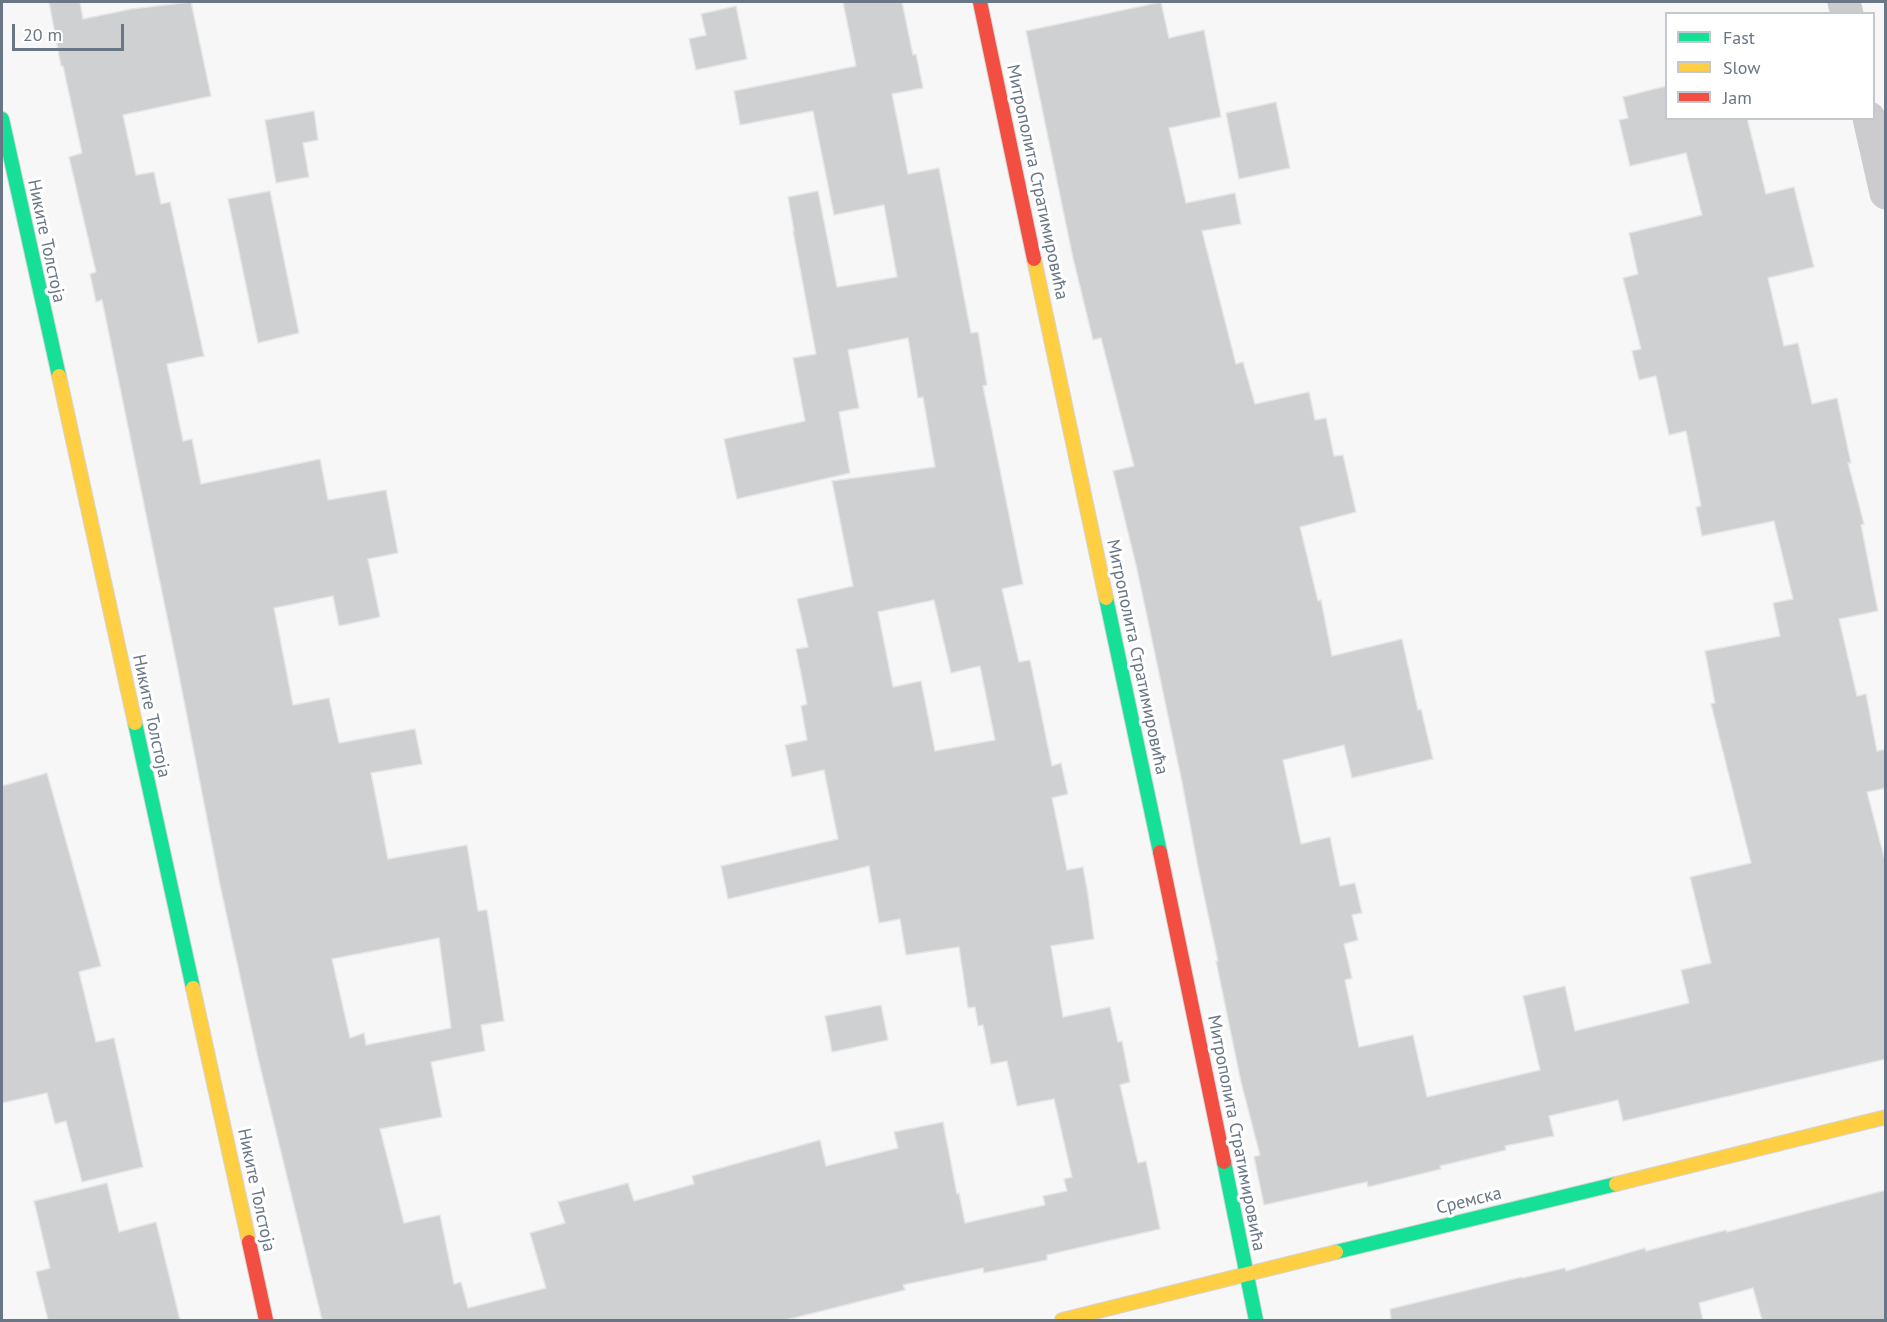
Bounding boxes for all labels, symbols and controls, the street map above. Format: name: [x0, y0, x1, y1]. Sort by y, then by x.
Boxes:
scale bar: [15, 12, 128, 50]
legend: [1665, 12, 1875, 120]
text: 20 m: [23, 23, 62, 46]
text: Fast: [1723, 26, 1755, 49]
text: Slow: [1723, 56, 1761, 79]
street label: Митрополита Стратимировића: [1001, 62, 1073, 302]
text: Jam: [1723, 86, 1752, 109]
street label: Никите Толстоја: [22, 177, 70, 305]
street label: Митрополита Стратимировића: [1101, 537, 1173, 777]
street label: Никите Толстоја: [127, 652, 175, 780]
street label: Митрополита Стратимировића: [1203, 1013, 1269, 1253]
street label: Никите Толстоја: [232, 1126, 280, 1254]
street label: Сремска: [1434, 1182, 1504, 1220]

